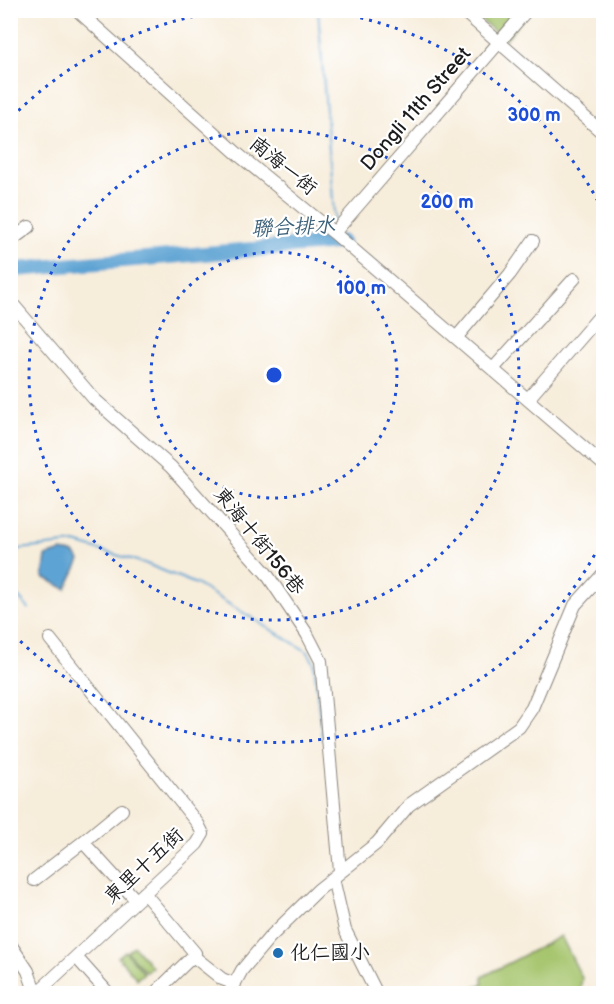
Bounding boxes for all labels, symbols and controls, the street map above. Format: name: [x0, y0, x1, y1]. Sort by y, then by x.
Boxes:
street label: Dongli 11th Street: [356, 42, 476, 176]
text: 300 m: [507, 105, 561, 126]
street label: 南海一街: [244, 132, 322, 200]
text: 200 m: [420, 192, 474, 213]
water label: 聯合排水: [250, 212, 337, 242]
text: 100 m: [336, 278, 386, 299]
centre of rings: [264, 365, 284, 385]
street label: 東海十街156巷: [208, 482, 310, 600]
street label: 東里十五街: [99, 823, 189, 909]
place label: 化仁國小: [290, 941, 370, 965]
marker: 化仁國小: [271, 946, 285, 960]

